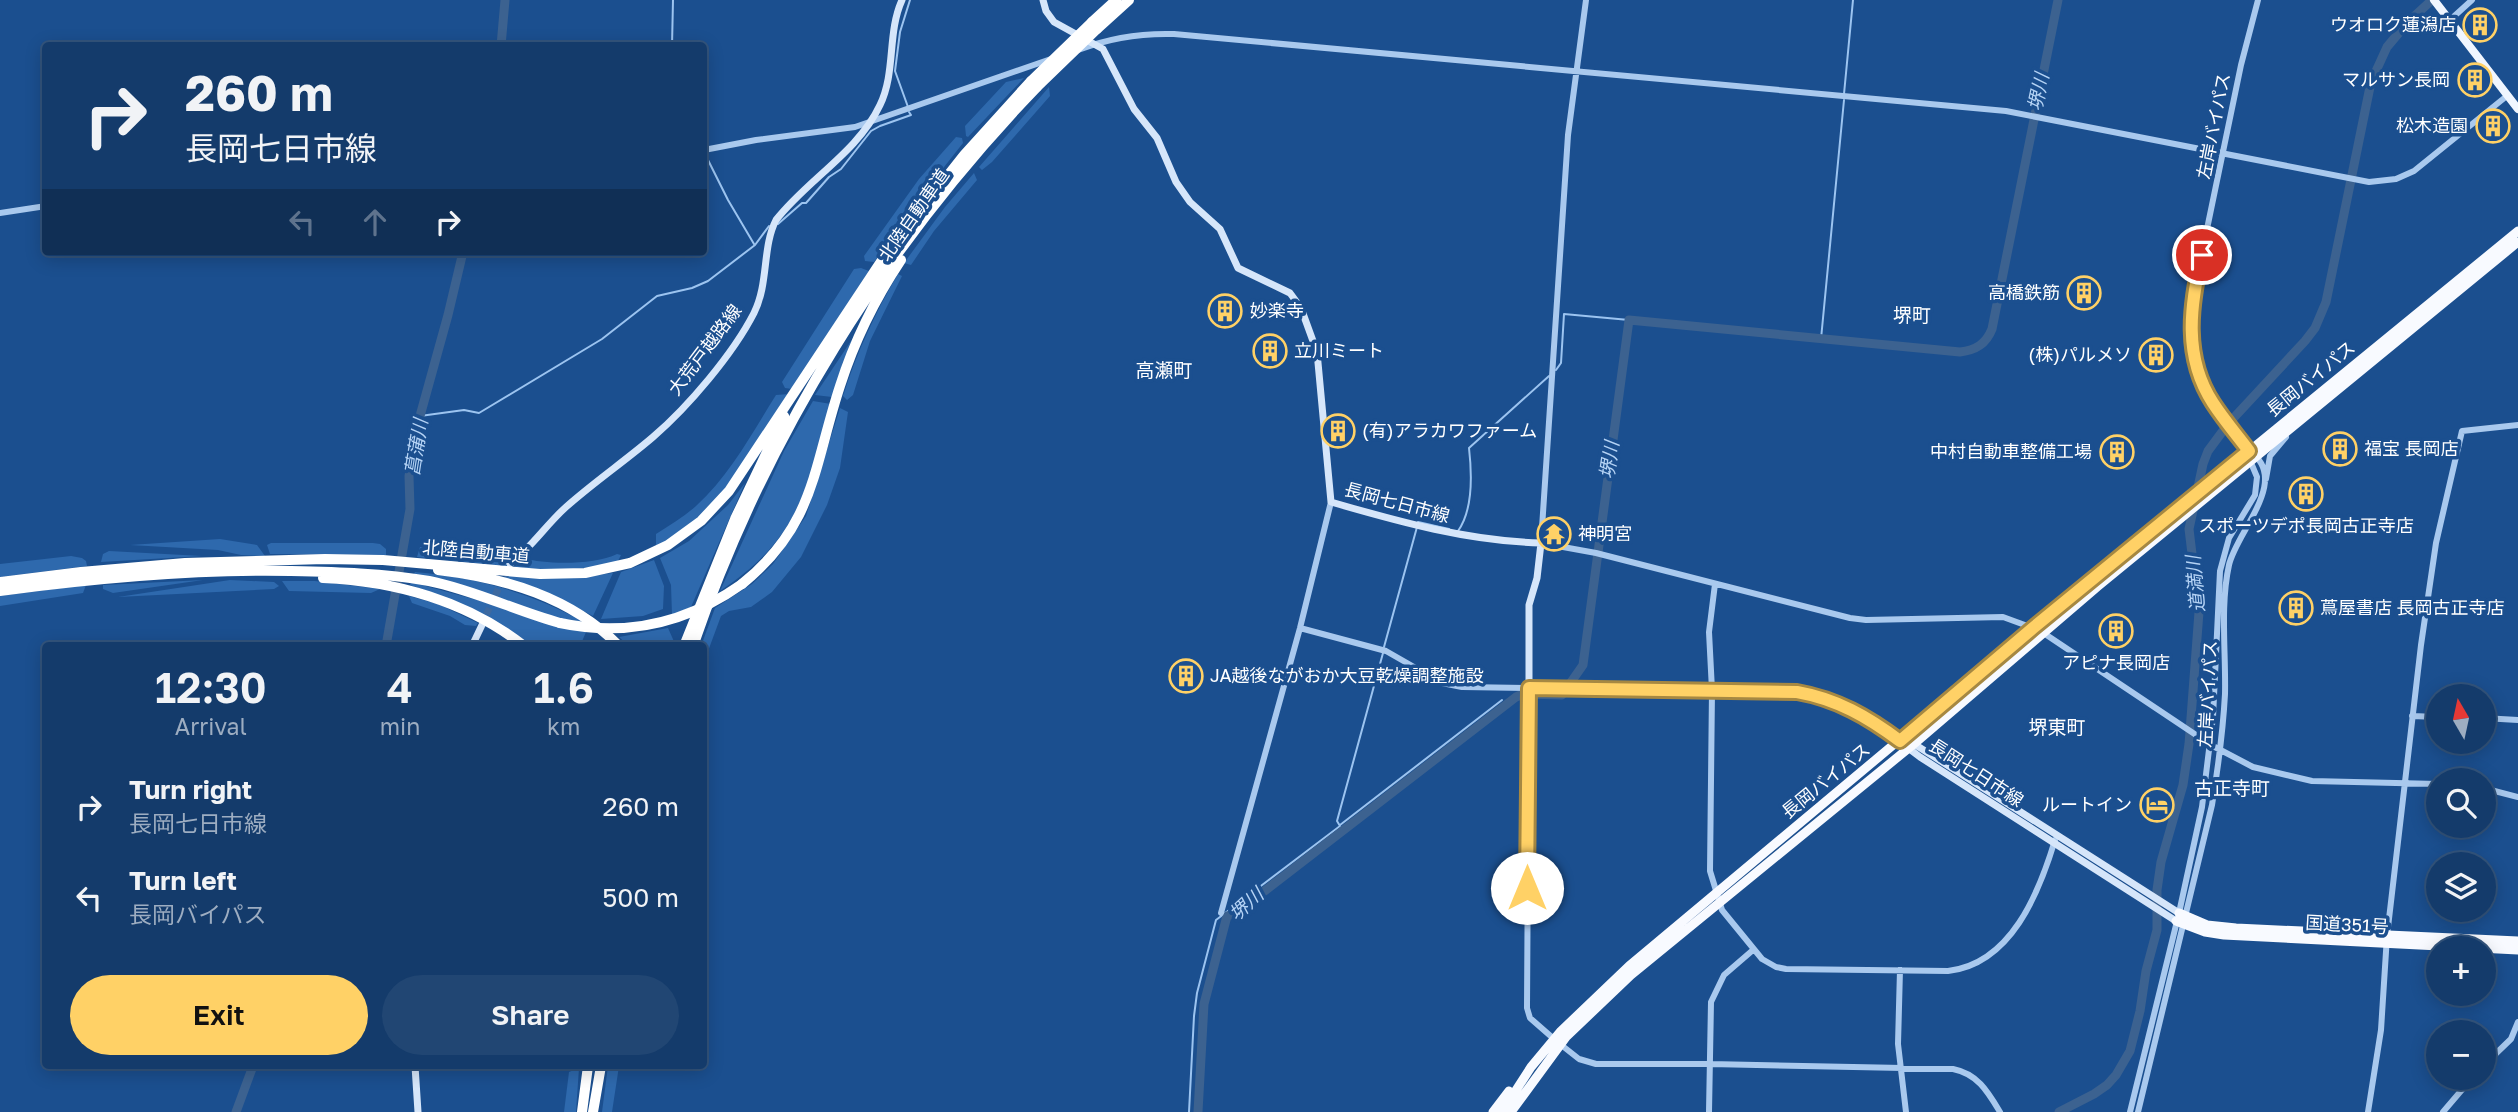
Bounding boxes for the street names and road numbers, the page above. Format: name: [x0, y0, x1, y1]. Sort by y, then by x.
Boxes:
street label: 左岸バイパス: [2192, 71, 2234, 181]
street label: 北陸自動車道: [873, 164, 953, 265]
street label: 大荒戸越路線: [663, 300, 745, 399]
street label: 長岡バイパス: [2262, 336, 2359, 421]
street label: 長岡七日市線: [1342, 477, 1452, 527]
street label: 北陸自動車道: [421, 535, 531, 567]
street label: 左岸バイパス: [2193, 640, 2221, 748]
street label: 長岡七日市線: [1925, 734, 2028, 811]
street label: 長岡バイパス: [1777, 738, 1874, 823]
street label: 国道351号: [2305, 911, 2389, 937]

